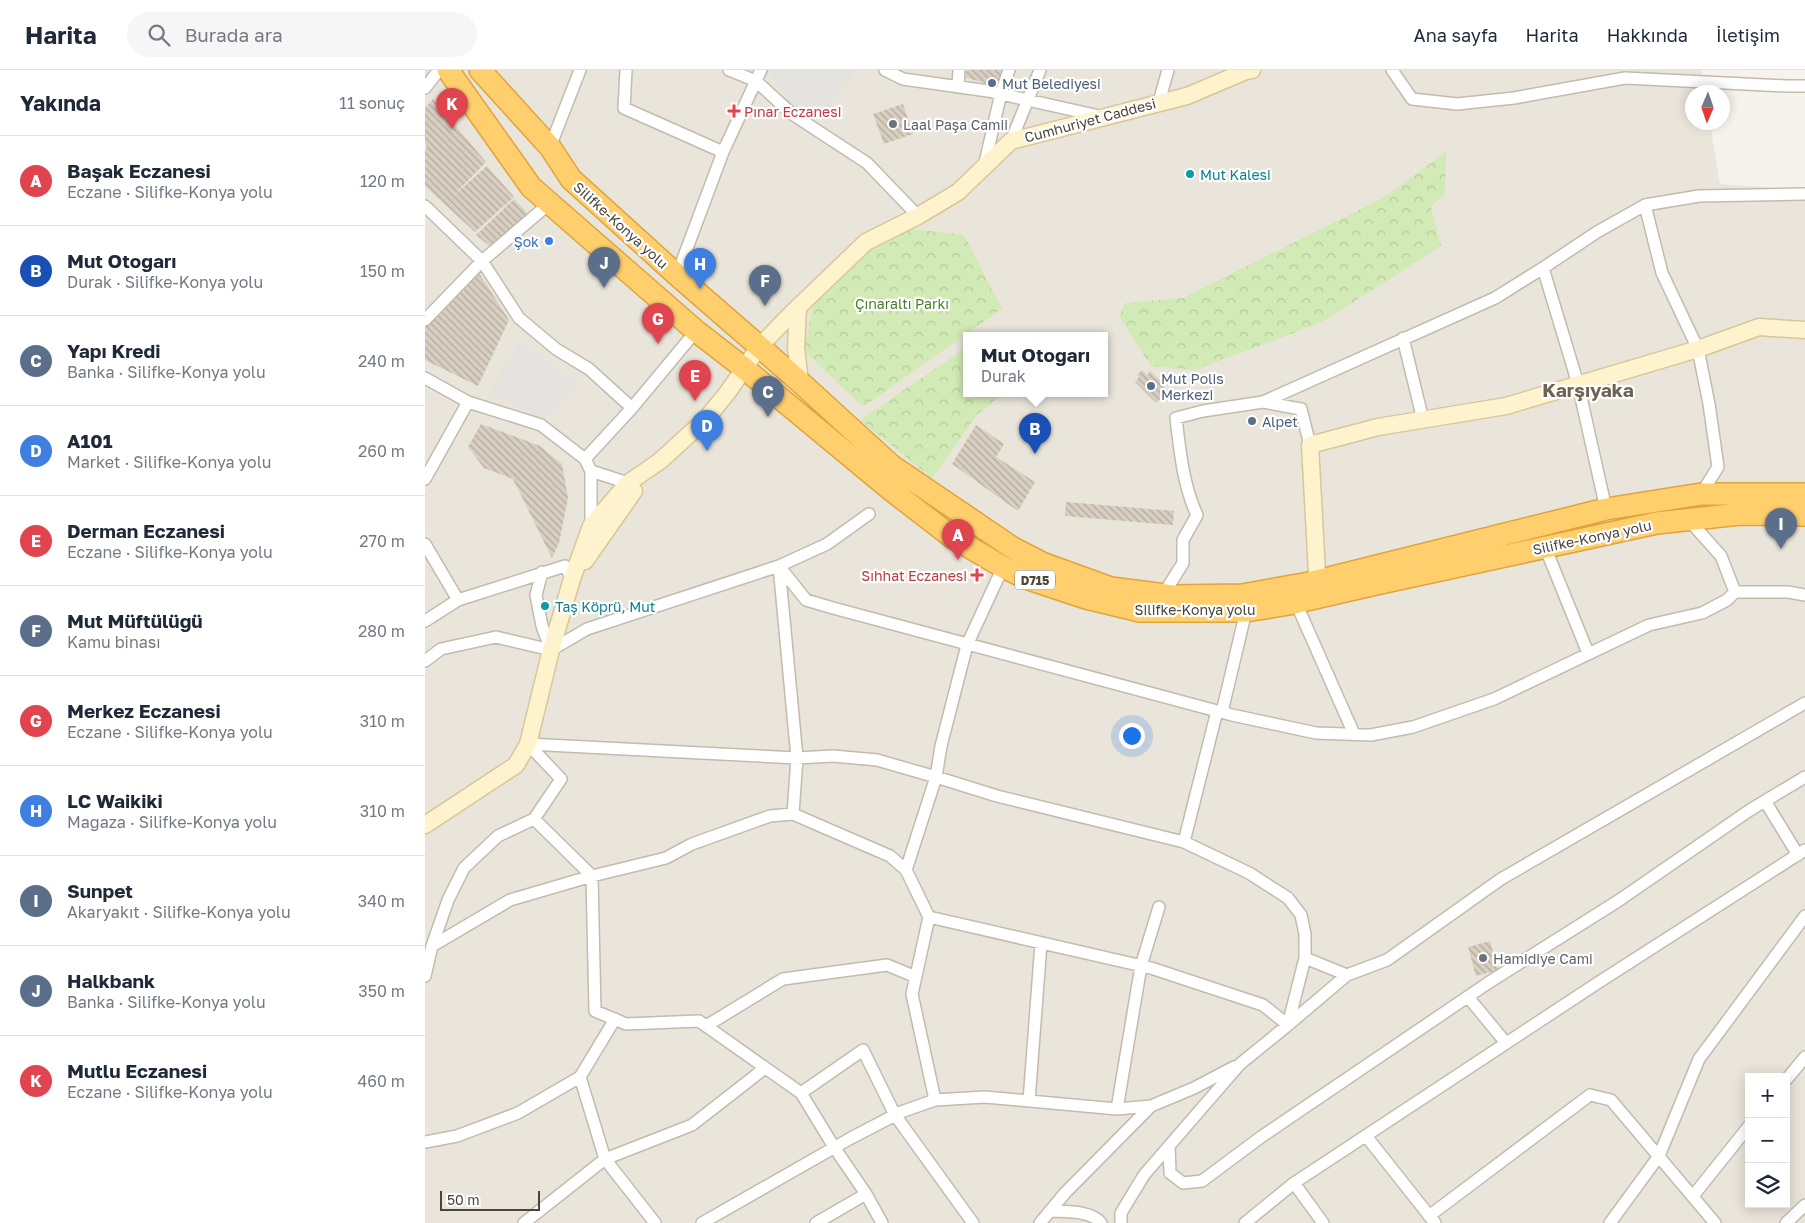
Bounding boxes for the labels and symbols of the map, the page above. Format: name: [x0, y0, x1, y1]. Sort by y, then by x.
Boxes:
place label: Mut Belediyesi: [1002, 75, 1101, 92]
marker: Mut Belediyesi: [986, 77, 998, 89]
north arrow: [1685, 85, 1730, 130]
pin: K: [436, 88, 468, 129]
street label: Cumhuriyet Caddesi: [1022, 94, 1158, 146]
place label: Pınar Eczanesi: [744, 103, 841, 120]
marker: Pınar Eczanesi: [728, 105, 740, 117]
place label: Laal Paşa Camii: [903, 116, 1008, 133]
marker: Laal Paşa Camii: [887, 118, 899, 130]
place label: Mut Kalesi: [1200, 166, 1271, 183]
marker: Mut Kalesi: [1184, 168, 1196, 180]
street label: Silifke-Konya yolu: [570, 178, 672, 272]
place label: Şok: [514, 233, 539, 250]
marker: Şok: [543, 235, 555, 247]
pin: J: [588, 247, 620, 288]
pin: H: [684, 248, 716, 289]
pin: F: [749, 265, 781, 306]
park label: Çınaraltı Parkı: [855, 295, 949, 312]
pin: G: [642, 303, 674, 344]
pin: E: [679, 360, 711, 401]
place label: Mut Polis Merkezi: [1161, 370, 1224, 403]
pin: C: [752, 376, 784, 417]
district label: Karşıyaka: [1542, 378, 1634, 401]
marker: Mut Polis Merkezi: [1145, 380, 1157, 392]
pin: D: [691, 410, 723, 451]
pin: B: [1019, 413, 1051, 454]
place label: Alpet: [1262, 413, 1298, 430]
marker: Alpet: [1246, 415, 1258, 427]
pin: I: [1765, 508, 1797, 549]
street label: Silifke-Konya yolu: [1531, 516, 1653, 558]
pin: A: [942, 519, 974, 560]
place label: Sıhhat Eczanesi: [861, 567, 967, 584]
marker: Sıhhat Eczanesi: [971, 569, 983, 581]
road number: D715: [1015, 570, 1055, 590]
place label: Taş Köprü, Mut: [555, 598, 655, 615]
marker: Taş Köprü, Mut: [539, 600, 551, 612]
street label: Silifke-Konya yolu: [1135, 601, 1255, 618]
your location: [1119, 723, 1145, 749]
place label: Hamidiye Cami: [1493, 950, 1593, 967]
marker: Hamidiye Cami: [1477, 952, 1489, 964]
scale bar: [440, 1188, 540, 1211]

